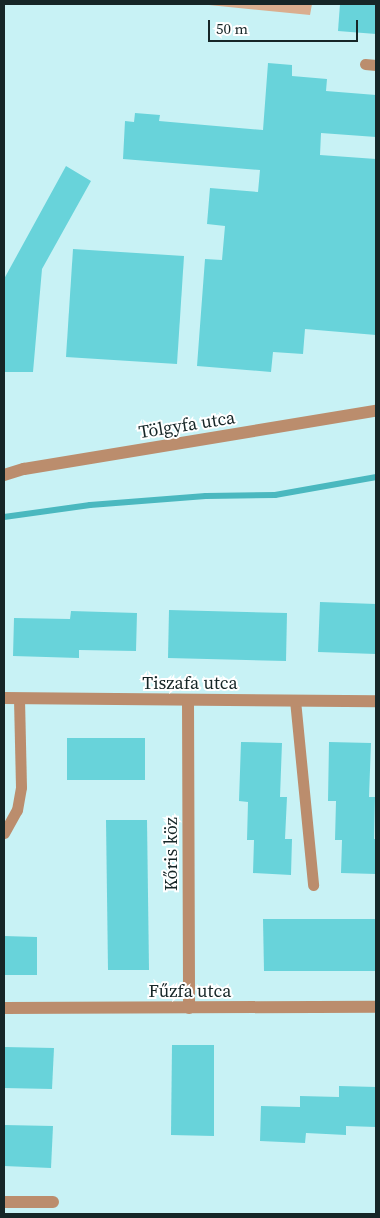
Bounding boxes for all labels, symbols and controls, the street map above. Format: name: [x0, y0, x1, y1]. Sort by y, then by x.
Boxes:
scale bar: [210, 10, 360, 42]
text: 50 m: [216, 18, 248, 39]
street label: Tölgyfa utca: [137, 407, 237, 443]
street label: Tiszafa utca: [142, 672, 238, 694]
street label: Kőris köz: [160, 817, 182, 891]
street label: Fűzfa utca: [149, 980, 231, 1002]

